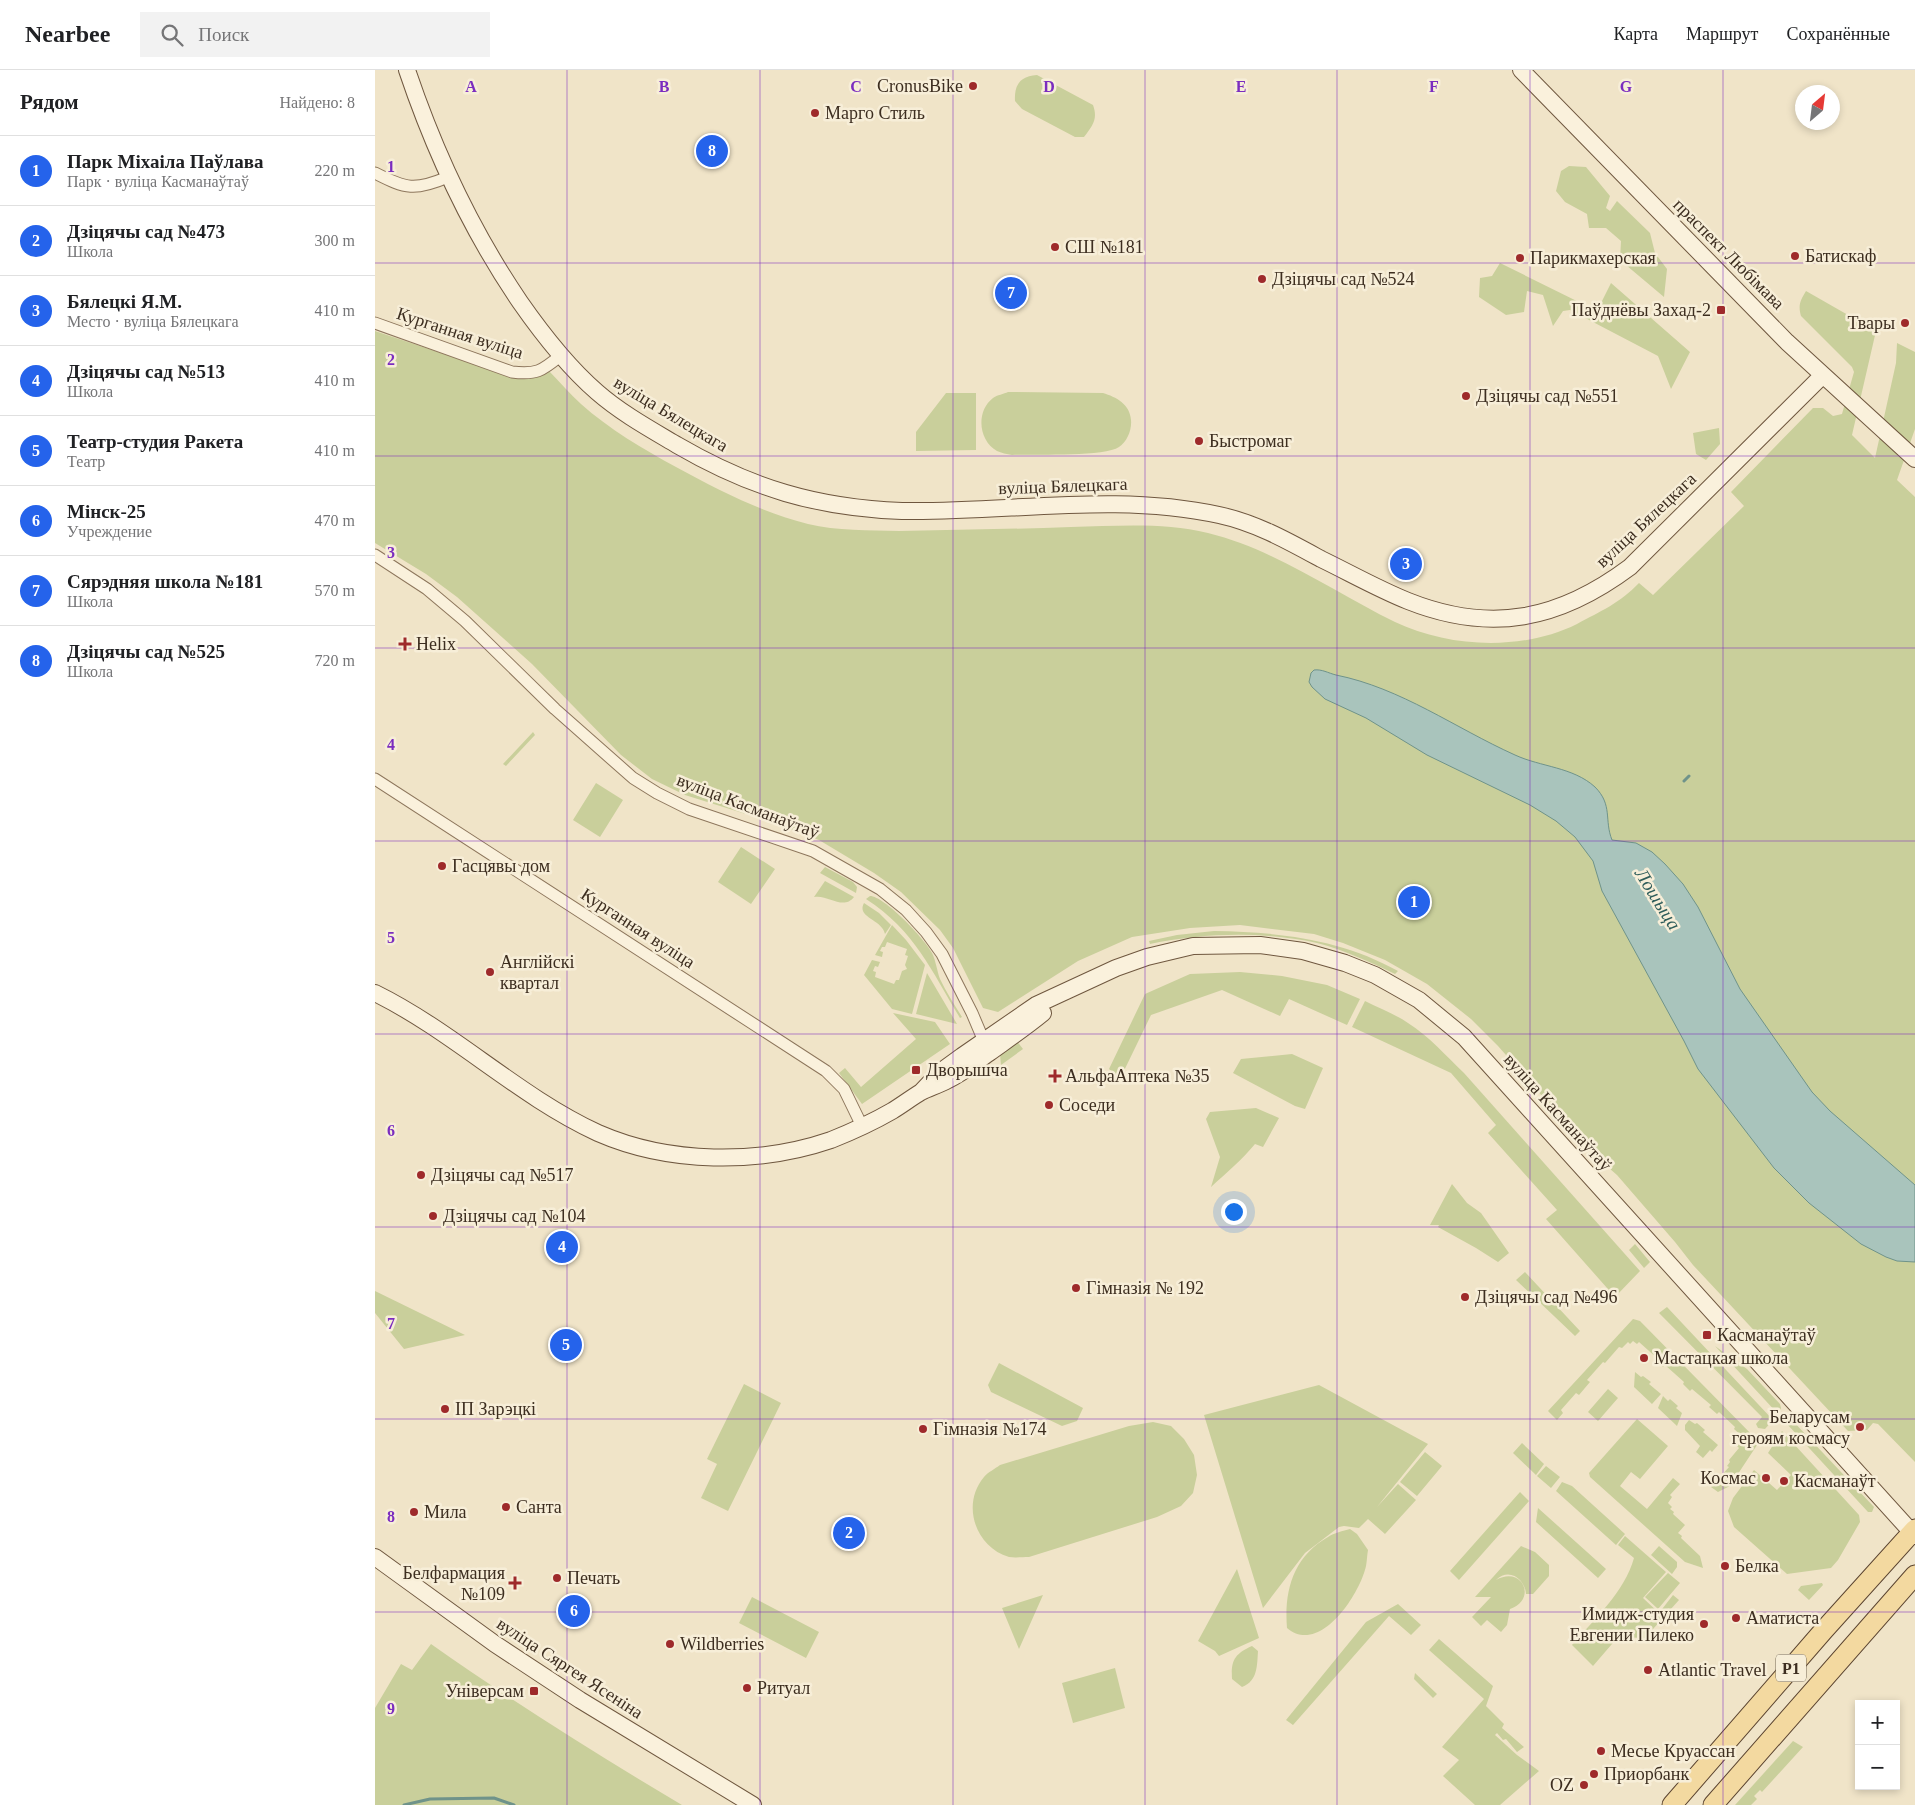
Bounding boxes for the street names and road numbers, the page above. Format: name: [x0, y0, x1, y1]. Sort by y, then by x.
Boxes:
street label: праспект Любімава: [1669, 194, 1789, 314]
street label: Курганная вуліца: [394, 303, 526, 363]
street label: вуліца Бялецкага: [610, 372, 732, 456]
street label: вуліца Бялецкага: [1592, 469, 1700, 571]
street label: вуліца Бялецкага: [998, 474, 1128, 498]
street label: вуліца Касманаўтаў: [674, 770, 822, 842]
street label: Курганная вуліца: [577, 884, 699, 972]
street label: вуліца Касманаўтаў: [1500, 1049, 1616, 1175]
street label: вуліца Сяргея Ясеніна: [493, 1613, 647, 1723]
road number: Р1: [1776, 1655, 1806, 1682]

